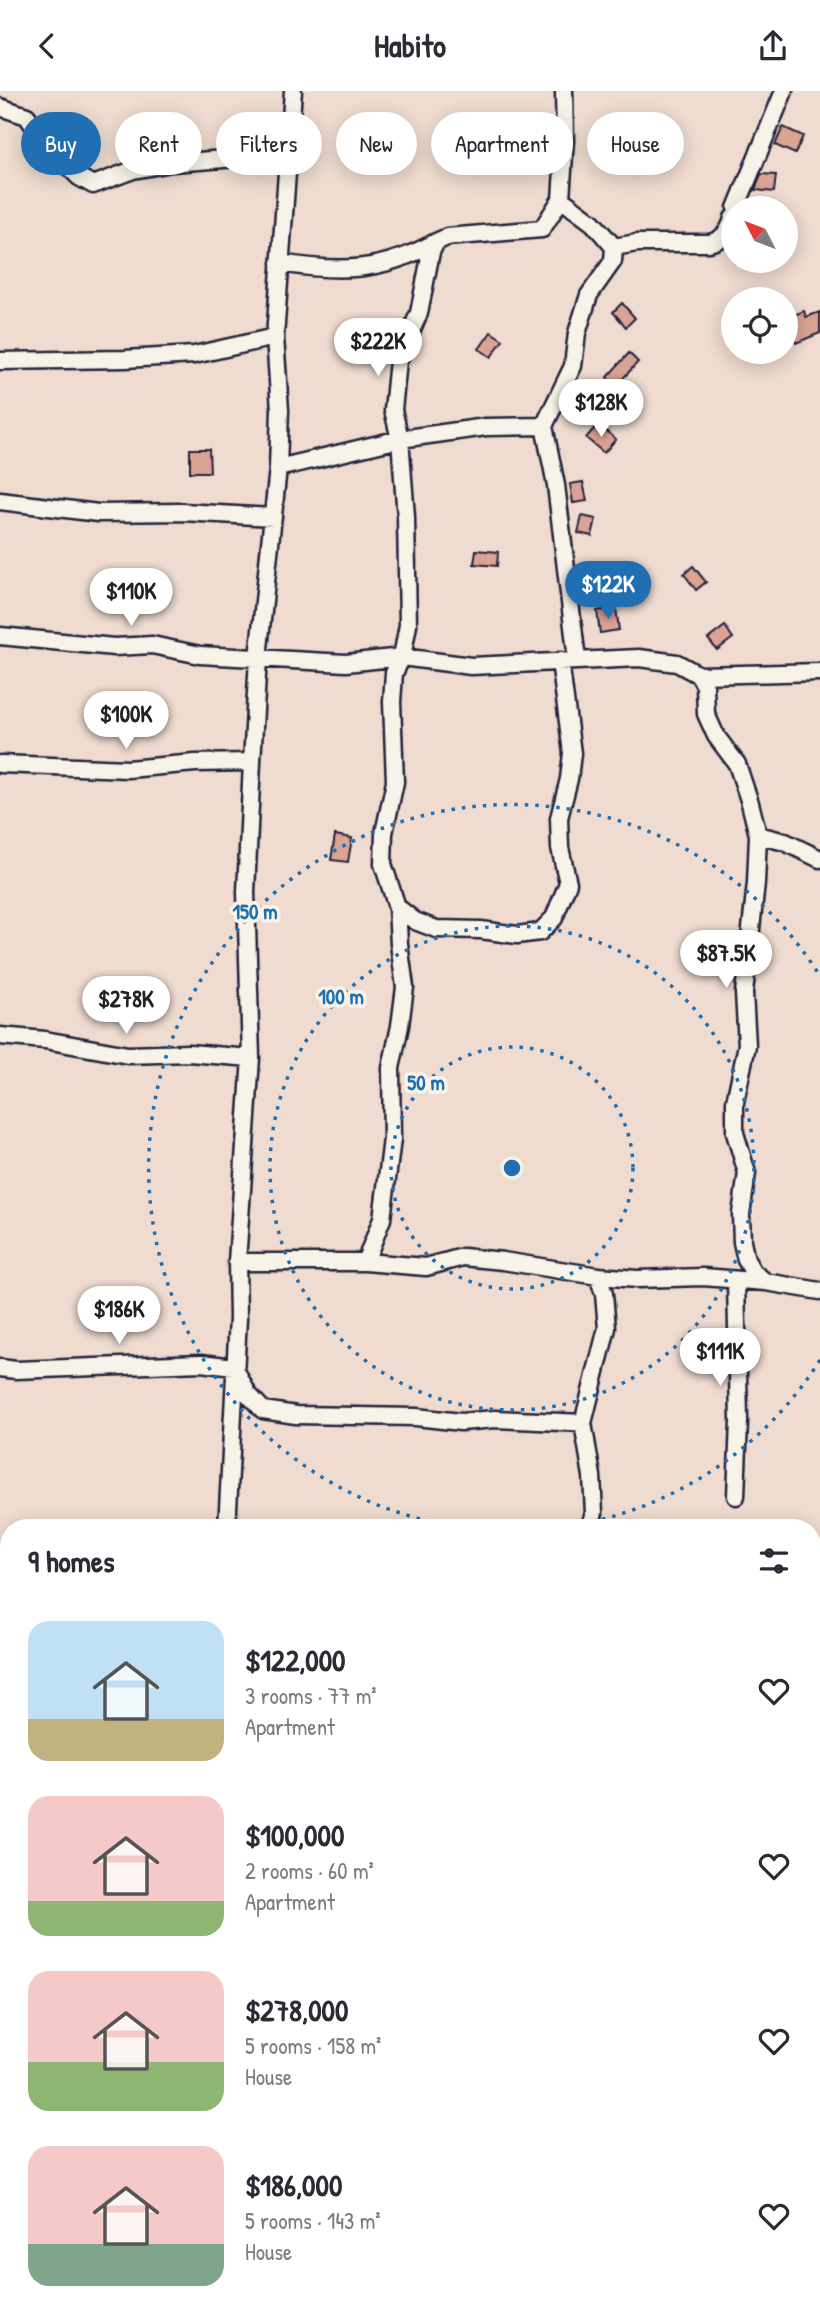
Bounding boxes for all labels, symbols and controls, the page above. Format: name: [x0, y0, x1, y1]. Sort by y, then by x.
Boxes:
text: Habito: [374, 24, 446, 67]
icon: back: [28, 27, 66, 65]
icon: share: [754, 27, 792, 65]
chip: Buy: [21, 112, 101, 175]
chip: Rent: [115, 112, 202, 175]
chip: Filters: [216, 112, 322, 175]
chip: New: [336, 112, 417, 175]
chip: Apartment: [431, 112, 573, 175]
chip: House: [587, 112, 684, 175]
north arrow: [721, 196, 798, 273]
map controls: [721, 196, 798, 364]
button: locate: [721, 287, 798, 364]
pin: $222K: [329, 319, 427, 378]
text: $222K: [350, 325, 406, 356]
pin: $128K: [552, 379, 650, 439]
text: $128K: [575, 386, 627, 417]
pin: $122K: [559, 561, 657, 621]
pin: $110K: [82, 568, 180, 628]
text: $122K: [581, 568, 635, 599]
text: $110K: [106, 575, 156, 606]
pin: $100K: [77, 691, 175, 751]
text: $100K: [100, 698, 152, 729]
text: 150 m: [232, 897, 278, 926]
pin: $87.5K: [669, 930, 783, 990]
text: $87.5K: [696, 937, 756, 968]
pin: $278K: [77, 977, 175, 1036]
text: 100 m: [318, 982, 364, 1011]
text: $278K: [98, 983, 154, 1014]
text: 50 m: [407, 1068, 445, 1097]
centre of rings: [500, 1156, 524, 1180]
pin: $186K: [70, 1287, 168, 1346]
text: $186K: [93, 1293, 145, 1324]
pin: $111K: [671, 1329, 769, 1388]
text: $111K: [696, 1335, 744, 1366]
text: 9 homes: [28, 1541, 115, 1581]
icon: filters: [755, 1542, 793, 1580]
text: $122,000: [245, 1640, 346, 1680]
icon: home: [84, 1649, 168, 1733]
icon: heart: [755, 1672, 793, 1710]
text: 3 rooms · 77 m²: [245, 1680, 377, 1711]
text: Apartment: [245, 1711, 335, 1742]
text: $100,000: [245, 1815, 344, 1855]
icon: home: [84, 1824, 168, 1908]
icon: heart: [755, 1847, 793, 1885]
text: 2 rooms · 60 m²: [245, 1855, 374, 1886]
text: Apartment: [245, 1886, 335, 1917]
text: $278,000: [245, 1990, 348, 2030]
icon: home: [84, 1999, 168, 2083]
icon: heart: [755, 2022, 793, 2060]
text: 5 rooms · 158 m²: [245, 2030, 381, 2061]
text: House: [245, 2061, 292, 2092]
text: $186,000: [245, 2165, 342, 2205]
icon: home: [84, 2174, 168, 2258]
icon: heart: [755, 2197, 793, 2235]
text: 5 rooms · 143 m²: [245, 2205, 381, 2236]
text: House: [245, 2236, 292, 2267]

